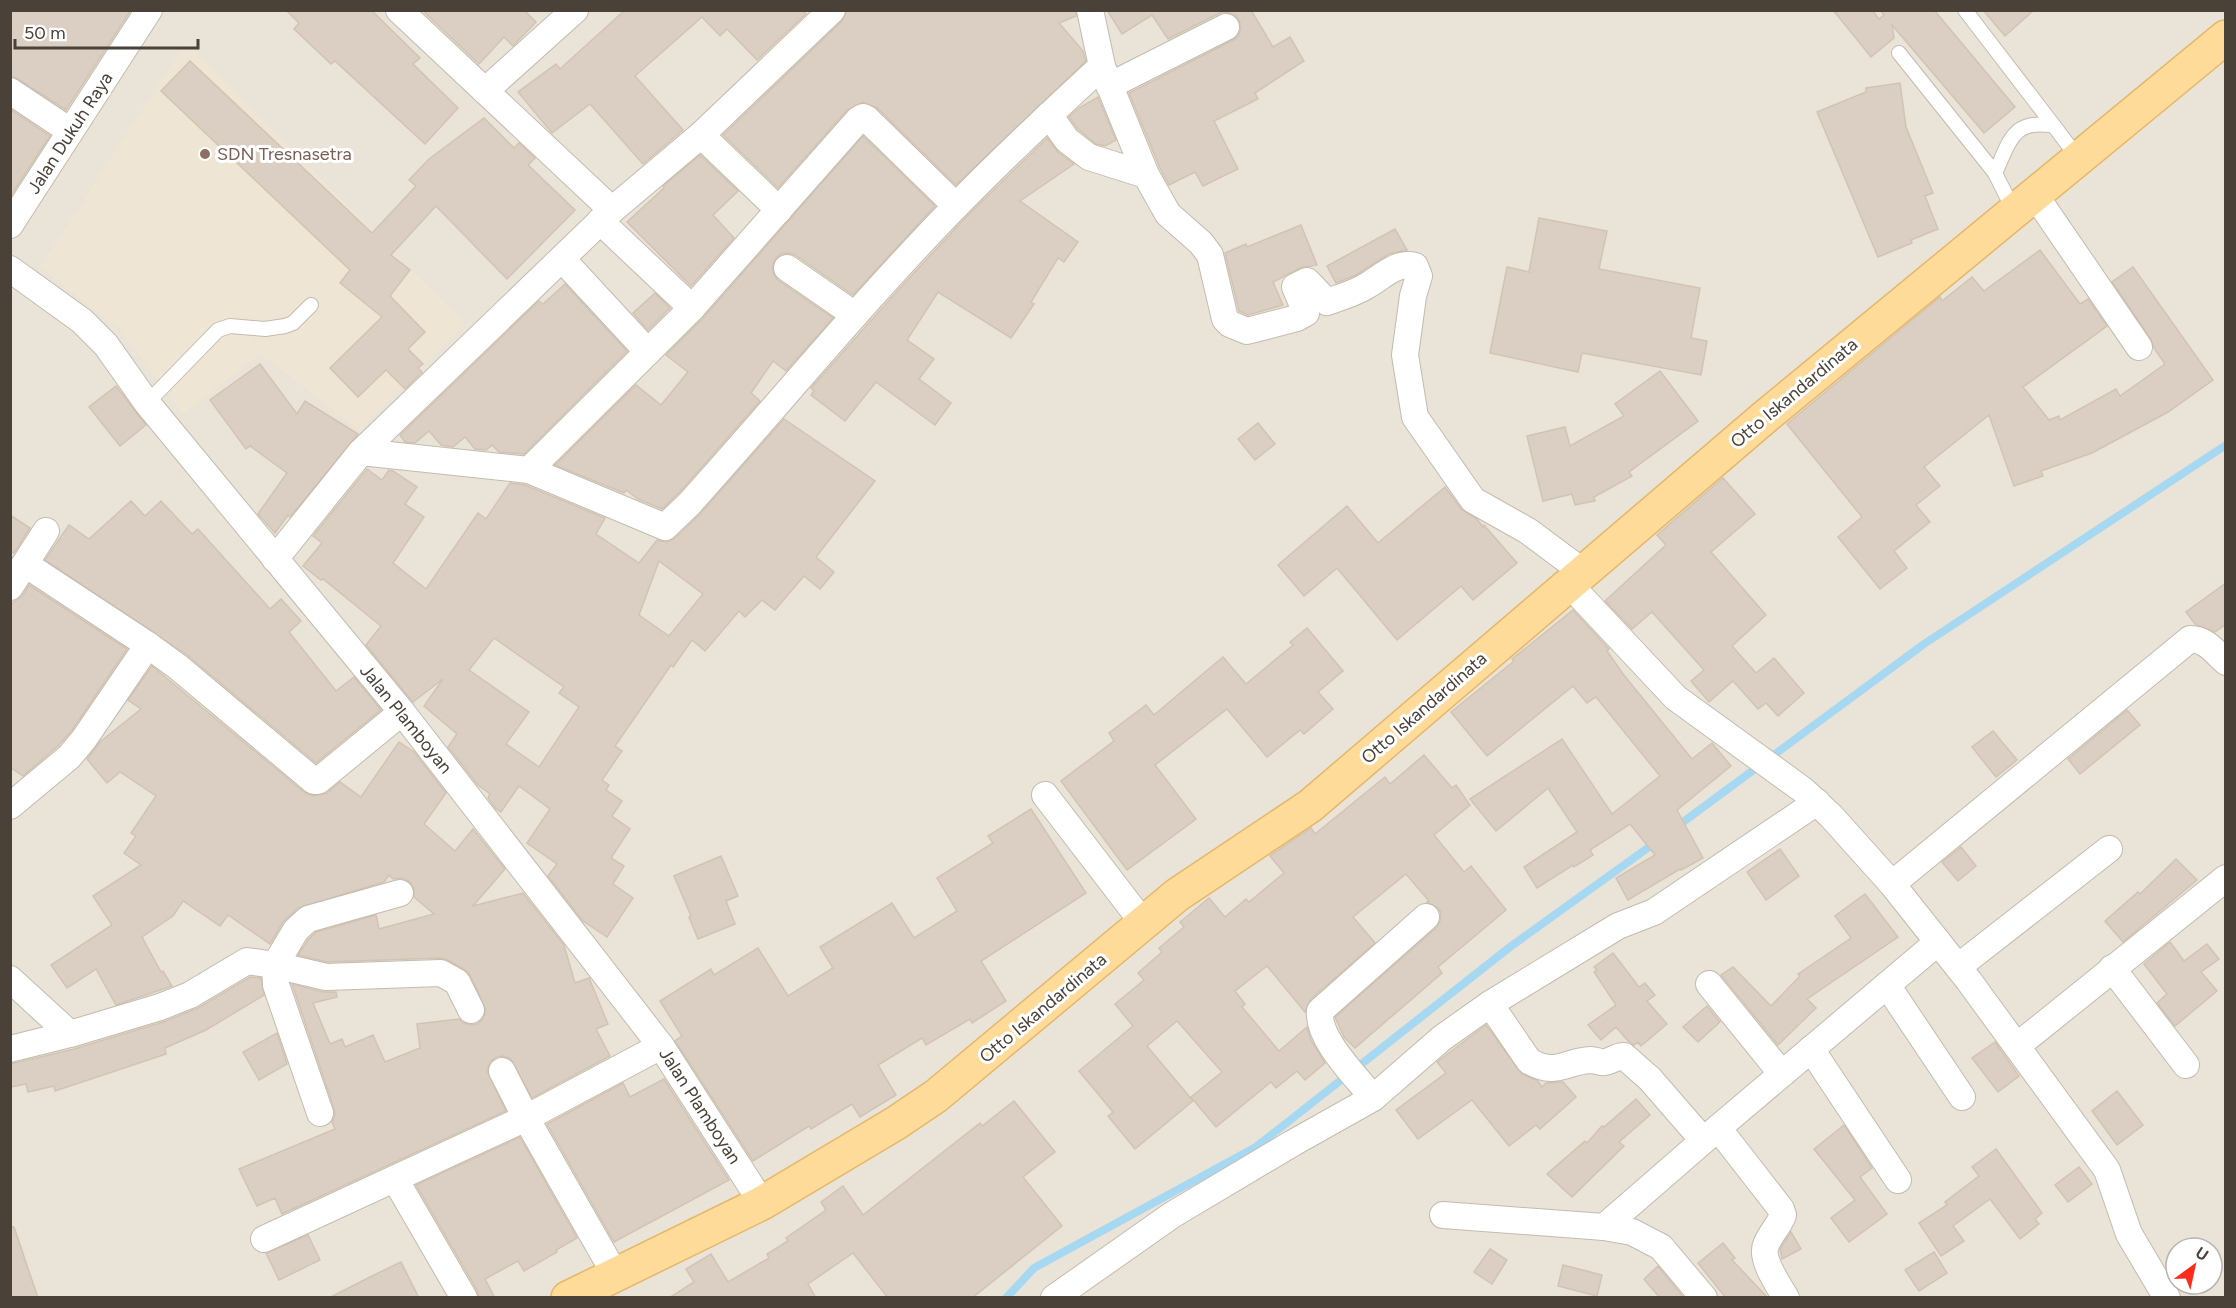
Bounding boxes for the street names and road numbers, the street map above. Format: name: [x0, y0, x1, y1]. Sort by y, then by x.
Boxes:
street label: Jalan Dukuh Raya: [23, 68, 117, 198]
street label: Otto Iskandardinata: [1726, 333, 1862, 453]
street label: Otto Iskandardinata: [1357, 647, 1491, 769]
street label: Jalan Plamboyan: [355, 660, 457, 778]
street label: Otto Iskandardinata: [975, 948, 1111, 1068]
street label: Jalan Plamboyan: [654, 1044, 746, 1168]

